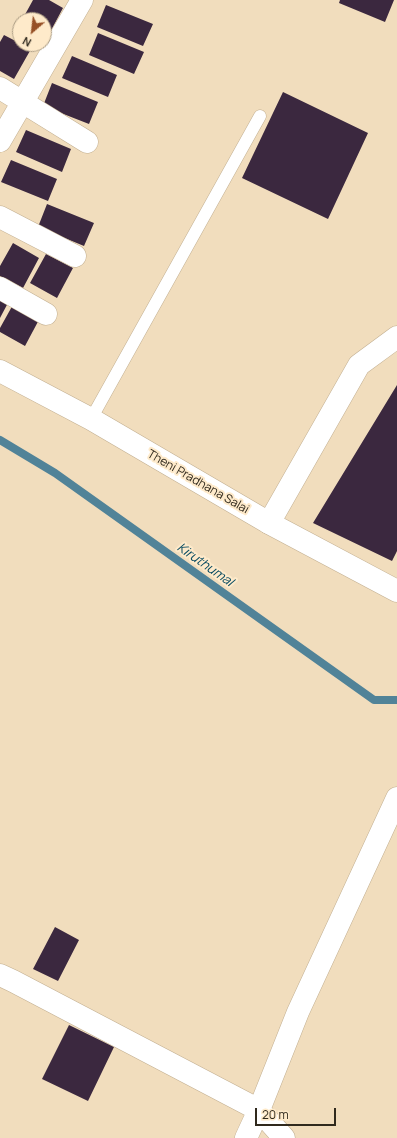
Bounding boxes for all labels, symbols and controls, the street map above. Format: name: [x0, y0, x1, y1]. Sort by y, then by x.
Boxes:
north arrow: [12, 12, 52, 52]
text: N: [20, 34, 34, 51]
street label: Theni Pradhana Salai: [145, 447, 251, 517]
water label: Kiruthumal: [174, 540, 236, 590]
scale bar: [257, 1100, 338, 1126]
text: 20 m: [262, 1106, 289, 1123]

